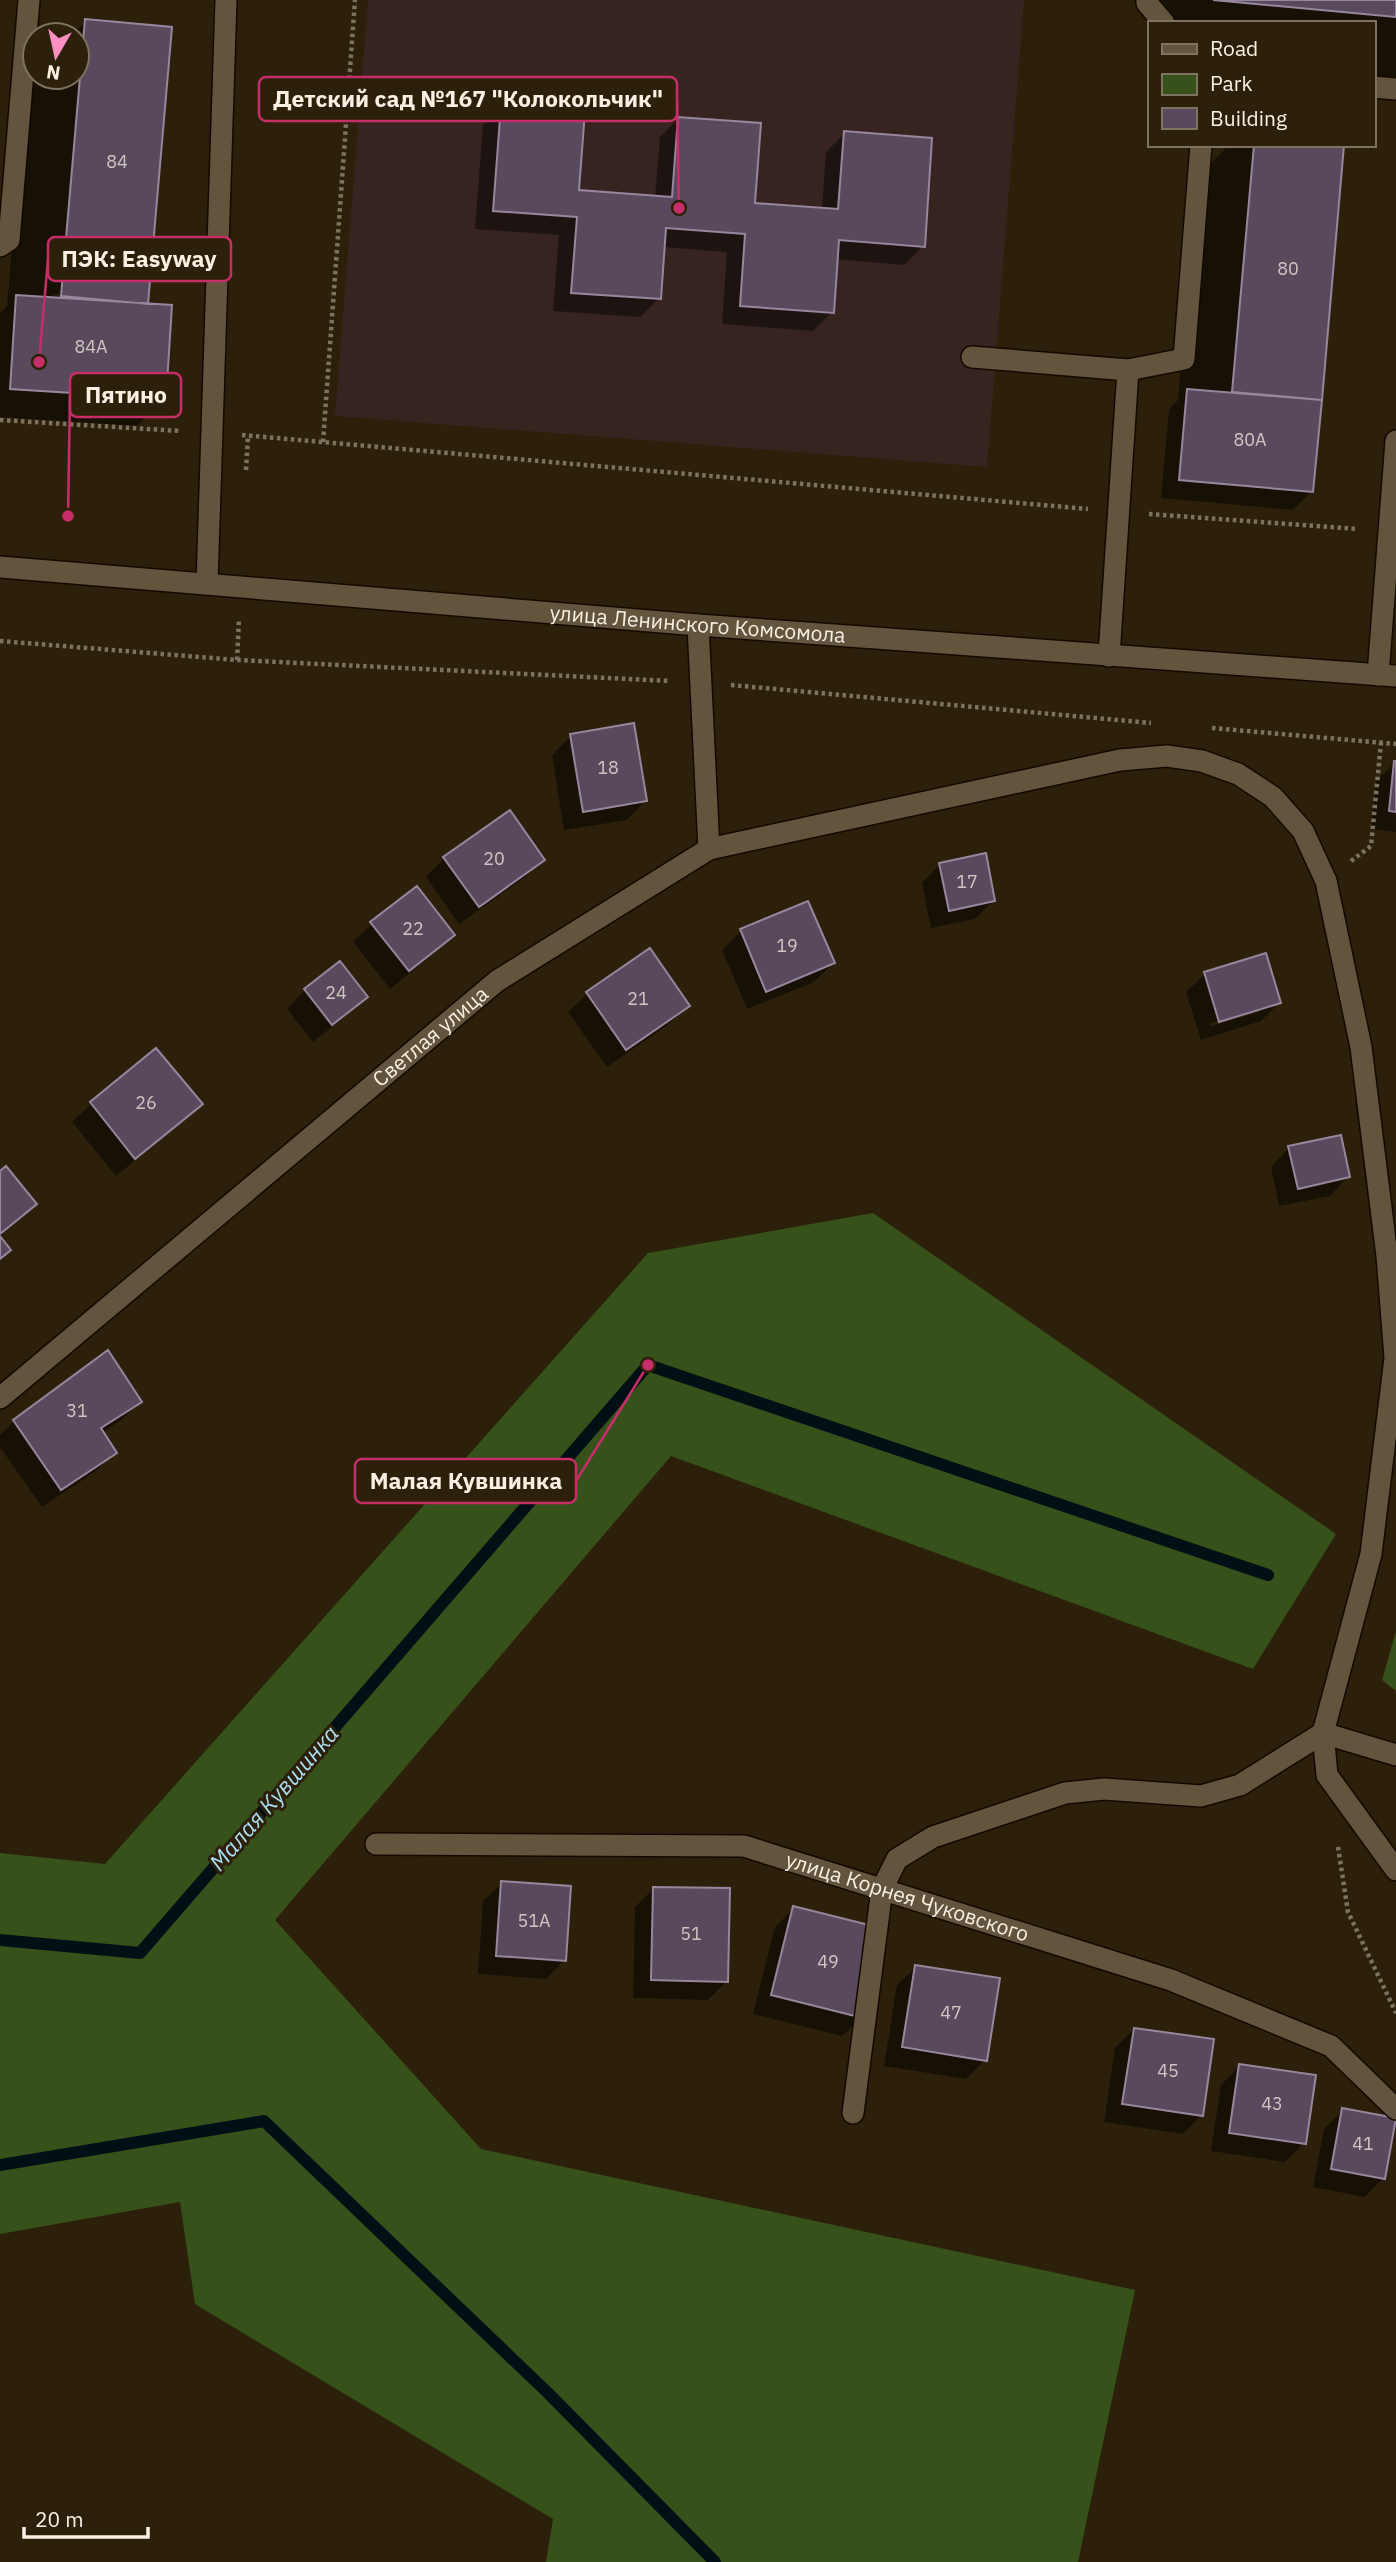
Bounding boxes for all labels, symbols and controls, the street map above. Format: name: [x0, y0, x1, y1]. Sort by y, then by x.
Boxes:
north arrow: [21, 21, 91, 91]
legend: [1148, 21, 1375, 147]
text: Road: [1210, 34, 1258, 62]
text: N: [45, 60, 62, 86]
text: Park: [1210, 69, 1253, 97]
callout: Детский сад №167 "Колокольчик": [259, 77, 677, 121]
text: Детский сад №167 "Колокольчик": [273, 83, 663, 113]
text: Building: [1210, 104, 1287, 132]
house number: 84: [106, 150, 128, 173]
callout: ПЭК: Easyway: [48, 237, 231, 281]
text: ПЭК: Easyway: [61, 243, 217, 273]
house number: 80: [1277, 257, 1299, 280]
house number: 84А: [74, 335, 108, 358]
callout: Пятино: [70, 373, 181, 417]
text: Пятино: [85, 379, 167, 409]
house number: 80А: [1233, 428, 1267, 451]
street label: улица Ленинского Комсомола: [549, 598, 847, 649]
house number: 18: [597, 756, 619, 779]
house number: 20: [483, 847, 505, 870]
house number: 17: [956, 870, 978, 893]
house number: 22: [402, 917, 424, 940]
house number: 19: [776, 934, 798, 957]
street label: Светлая улица: [366, 979, 494, 1093]
house number: 24: [325, 981, 347, 1004]
house number: 21: [627, 987, 649, 1010]
house number: 26: [135, 1091, 157, 1114]
house number: 31: [66, 1399, 88, 1422]
callout: Малая Кувшинка: [355, 1459, 576, 1503]
text: Малая Кувшинка: [370, 1465, 562, 1495]
water label: Малая Кувшинка: [202, 1718, 345, 1876]
street label: улица Корнея Чуковского: [782, 1845, 1033, 1948]
house number: 51А: [517, 1909, 551, 1932]
house number: 51: [680, 1922, 702, 1945]
house number: 49: [817, 1950, 839, 1973]
house number: 47: [940, 2001, 962, 2024]
house number: 45: [1157, 2059, 1179, 2082]
house number: 43: [1261, 2092, 1283, 2115]
house number: 41: [1352, 2132, 1374, 2155]
scale bar: [24, 2496, 149, 2540]
text: 20 m: [35, 2505, 84, 2533]

